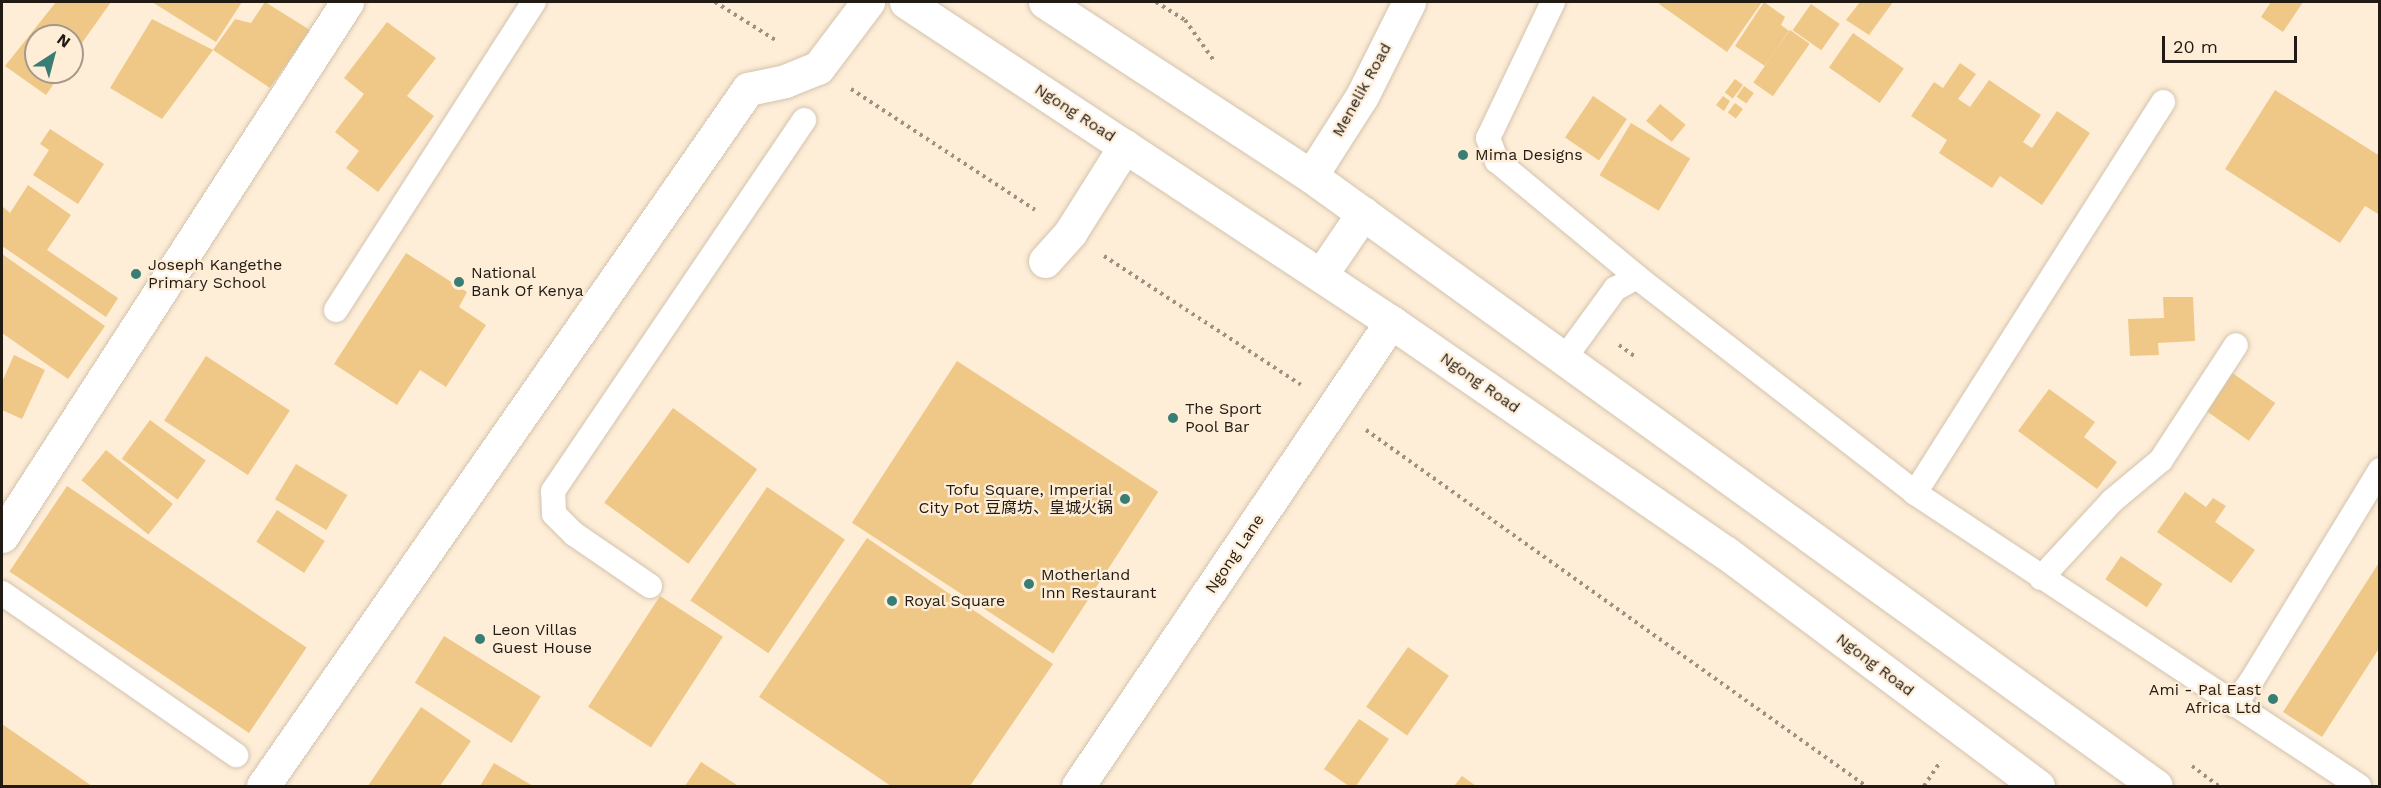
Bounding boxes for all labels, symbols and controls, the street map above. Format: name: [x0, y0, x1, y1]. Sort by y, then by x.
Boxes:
north arrow: [24, 24, 84, 84]
scale bar: [2165, 24, 2300, 62]
text: N: [53, 29, 74, 52]
text: 20 m: [2173, 36, 2218, 57]
street label: Menelik Road: [1328, 40, 1396, 140]
street label: Ngong Road: [1031, 80, 1119, 146]
place label: Mima Designs: [1475, 145, 1583, 165]
marker: Mima Designs: [1456, 148, 1470, 162]
place label: Joseph Kangethe Primary School: [148, 255, 282, 293]
place label: National Bank Of Kenya: [471, 263, 584, 301]
marker: Joseph Kangethe Primary School: [129, 267, 143, 281]
marker: National Bank Of Kenya: [452, 275, 466, 289]
street label: Ngong Road: [1437, 349, 1523, 417]
place label: The Sport Pool Bar: [1185, 399, 1261, 437]
marker: The Sport Pool Bar: [1166, 411, 1180, 425]
place label: Tofu Square, Imperial City Pot 豆腐坊、皇城火锅: [918, 480, 1113, 518]
marker: Tofu Square, Imperial City Pot 豆腐坊、皇城火锅: [1118, 492, 1132, 506]
street label: Ngong Lane: [1202, 511, 1268, 597]
place label: Motherland Inn Restaurant: [1041, 565, 1156, 603]
marker: Motherland Inn Restaurant: [1022, 577, 1036, 591]
place label: Royal Square: [904, 591, 1006, 611]
marker: Royal Square: [885, 594, 899, 608]
place label: Leon Villas Guest House: [492, 620, 592, 658]
street label: Ngong Road: [1832, 629, 1918, 701]
marker: Leon Villas Guest House: [473, 632, 487, 646]
place label: Ami - Pal East Africa Ltd: [2148, 680, 2261, 718]
marker: Ami - Pal East Africa Ltd: [2266, 692, 2280, 706]

